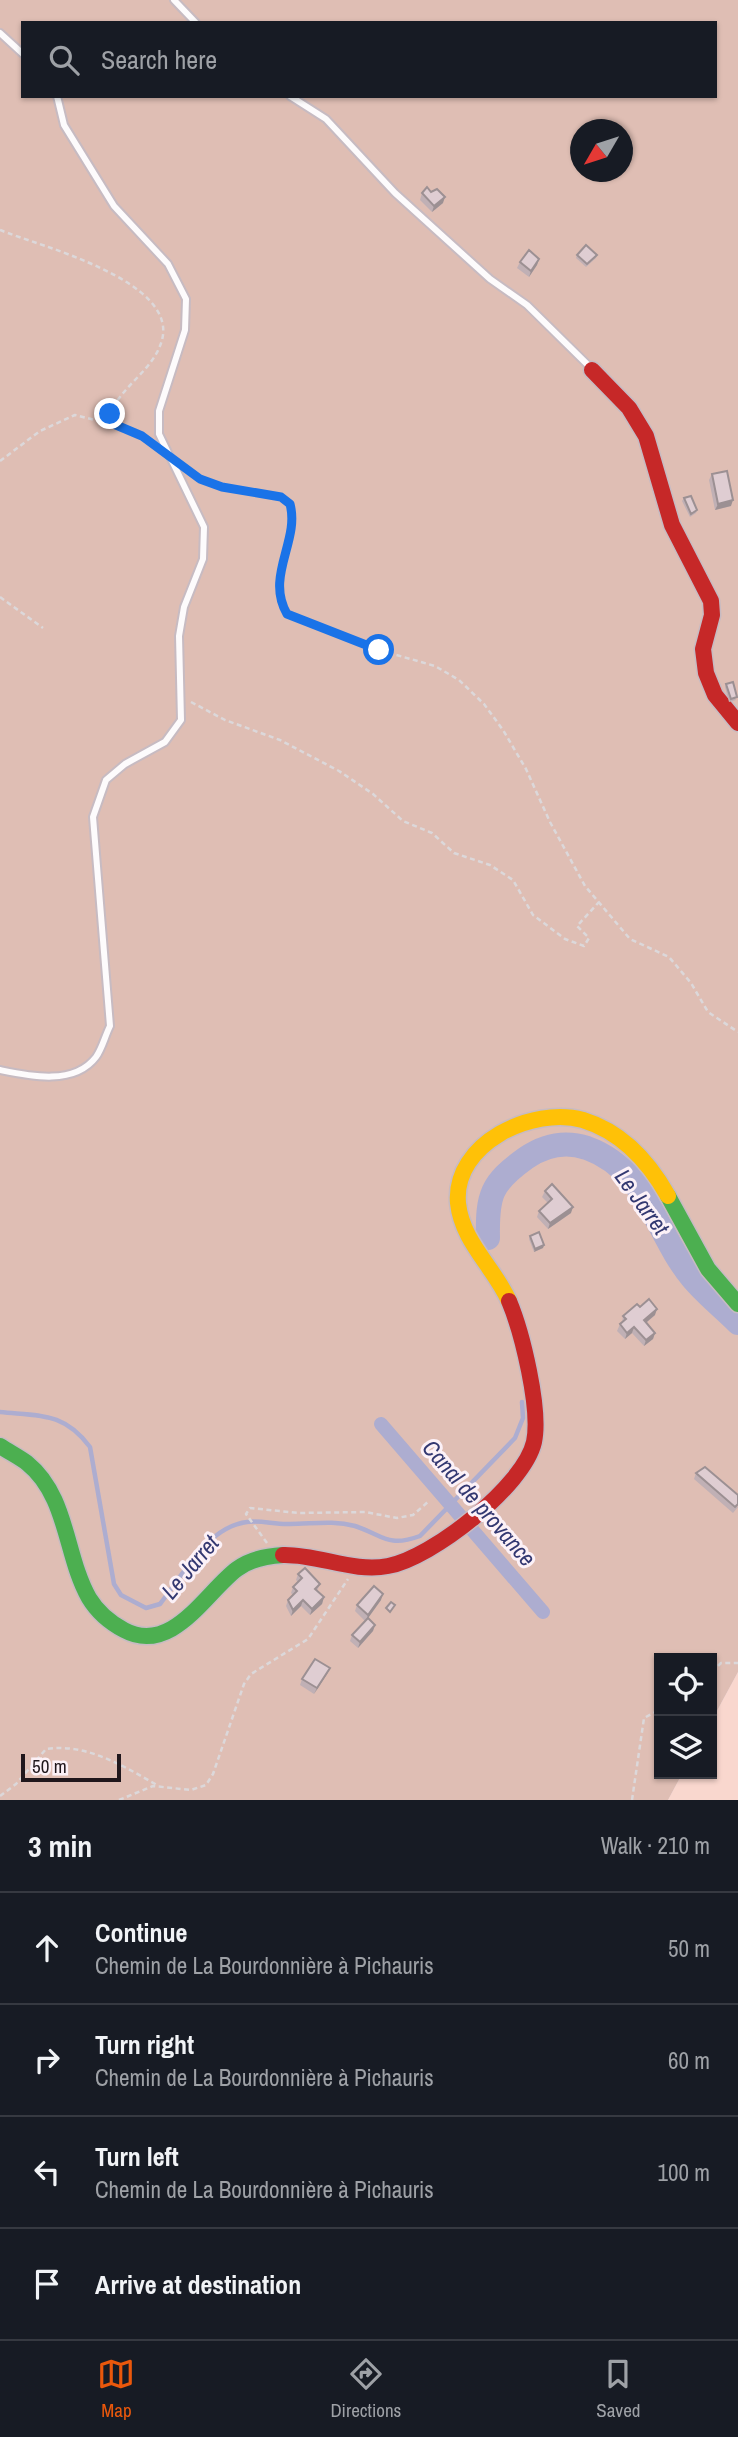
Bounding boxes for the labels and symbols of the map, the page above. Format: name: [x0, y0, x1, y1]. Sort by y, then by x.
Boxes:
north arrow: [570, 119, 633, 182]
route end: [94, 398, 125, 429]
route start: [363, 634, 394, 665]
water label: Le Jarret: [608, 1162, 677, 1242]
water label: Canal de provance: [416, 1433, 543, 1573]
water label: Le Jarret: [154, 1528, 226, 1605]
scale bar: [21, 1751, 121, 1783]

